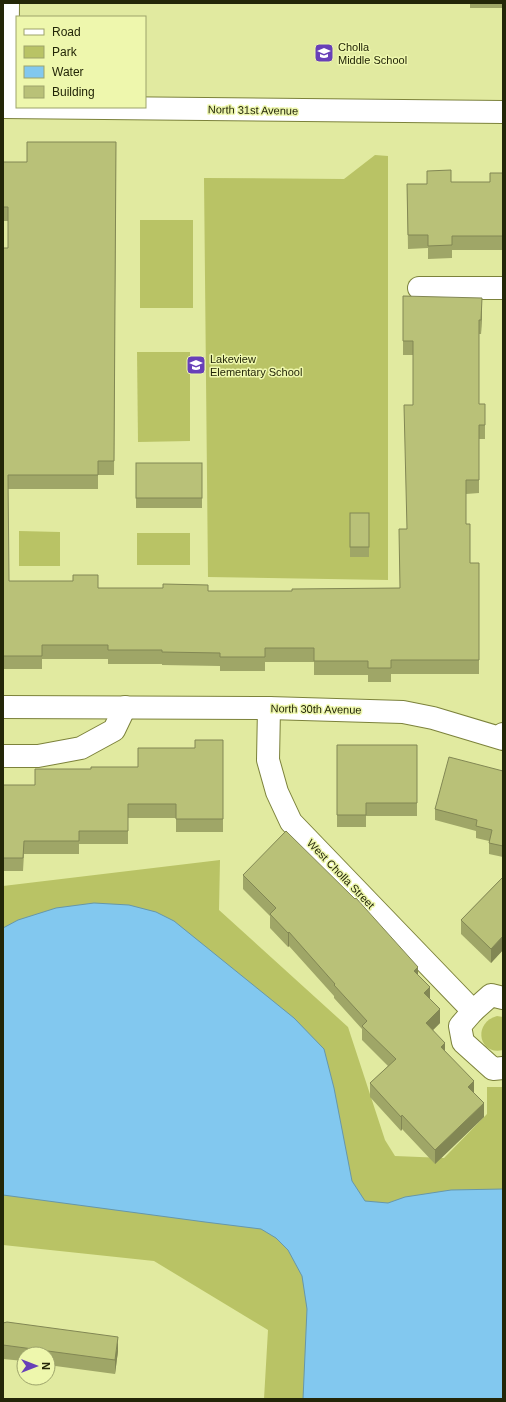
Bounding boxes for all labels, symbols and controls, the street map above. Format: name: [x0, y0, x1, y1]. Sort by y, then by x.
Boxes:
legend: [16, 16, 146, 108]
text: Road: [52, 25, 81, 39]
place label: Cholla Middle School: [338, 41, 407, 66]
school or university icon: Cholla Middle School: [313, 42, 335, 64]
text: Park: [52, 45, 78, 59]
text: Water: [52, 65, 84, 79]
text: Building: [52, 85, 95, 99]
street label: North 31st Avenue: [208, 103, 298, 117]
place label: Lakeview Elementary School: [210, 353, 302, 378]
school or university icon: Lakeview Elementary School: [185, 354, 207, 376]
street label: North 30th Avenue: [270, 702, 362, 716]
street label: West Cholla Street: [305, 837, 377, 911]
north arrow: [16, 1346, 56, 1386]
text: N: [40, 1362, 52, 1370]

